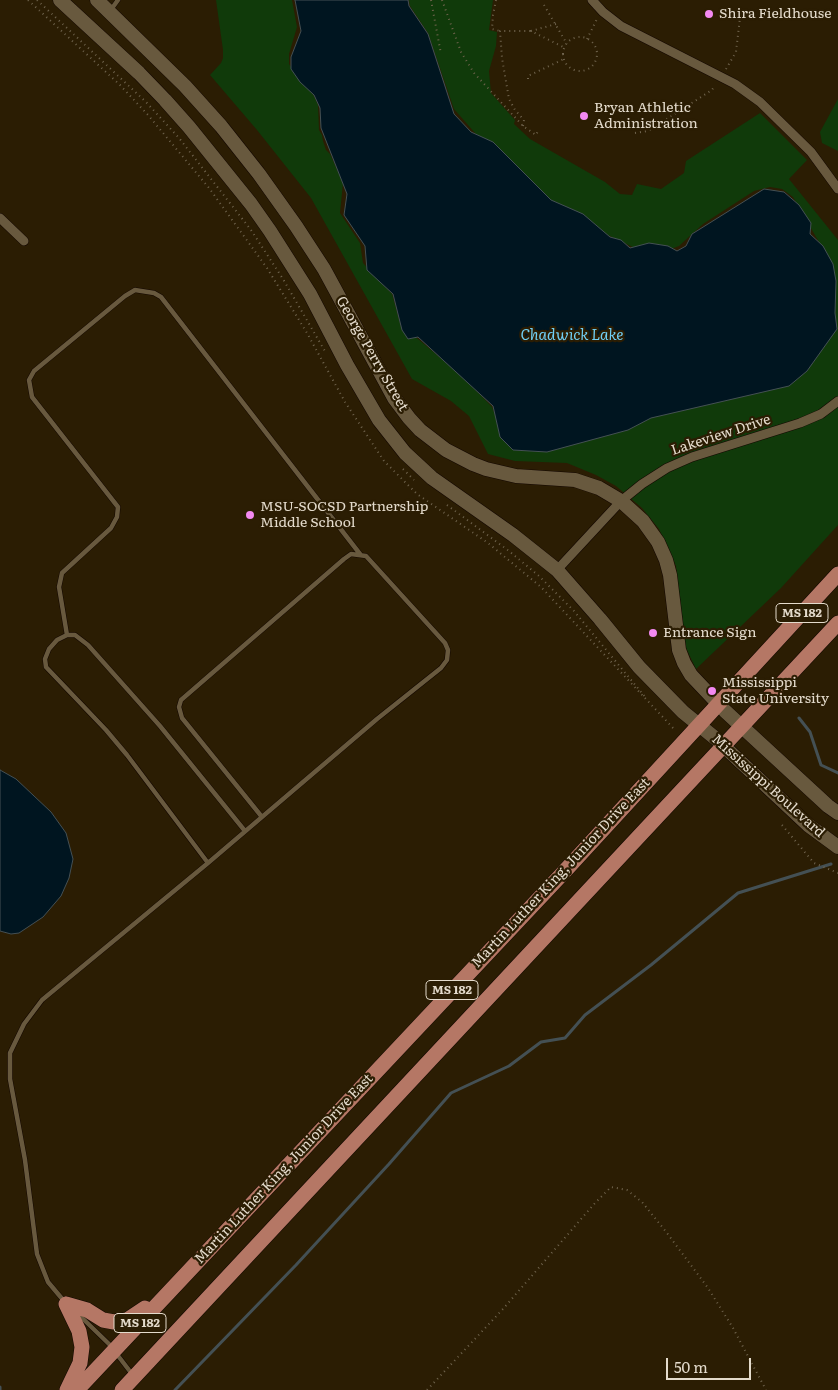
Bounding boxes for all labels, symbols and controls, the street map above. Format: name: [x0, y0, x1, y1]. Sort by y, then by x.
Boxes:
place label: Shira Fieldhouse: [719, 6, 831, 22]
marker: Shira Fieldhouse: [703, 8, 715, 20]
place label: Bryan Athletic Administration: [594, 100, 698, 132]
marker: Bryan Athletic Administration: [578, 110, 590, 122]
street label: George Perry Street: [332, 294, 412, 414]
water label: Chadwick Lake: [521, 327, 623, 345]
street label: Lakeview Drive: [669, 411, 773, 459]
place label: MSU-SOCSD Partnership Middle School: [260, 499, 428, 532]
marker: MSU-SOCSD Partnership Middle School: [244, 509, 256, 521]
road number: MS 182: [776, 604, 828, 622]
place label: Entrance Sign: [663, 625, 756, 641]
marker: Entrance Sign: [647, 627, 659, 639]
place label: Mississippi State University: [722, 675, 829, 708]
marker: Mississippi State University: [706, 685, 718, 697]
street label: Mississippi Boulevard: [708, 731, 828, 841]
street label: Martin Luther King, Junior Drive East: [468, 774, 654, 972]
road number: MS 182: [426, 980, 478, 1000]
street label: Martin Luther King, Junior Drive East: [191, 1070, 377, 1268]
road number: MS 182: [114, 1314, 166, 1332]
scale bar: [668, 1348, 753, 1380]
text: 50 m: [674, 1355, 708, 1378]

